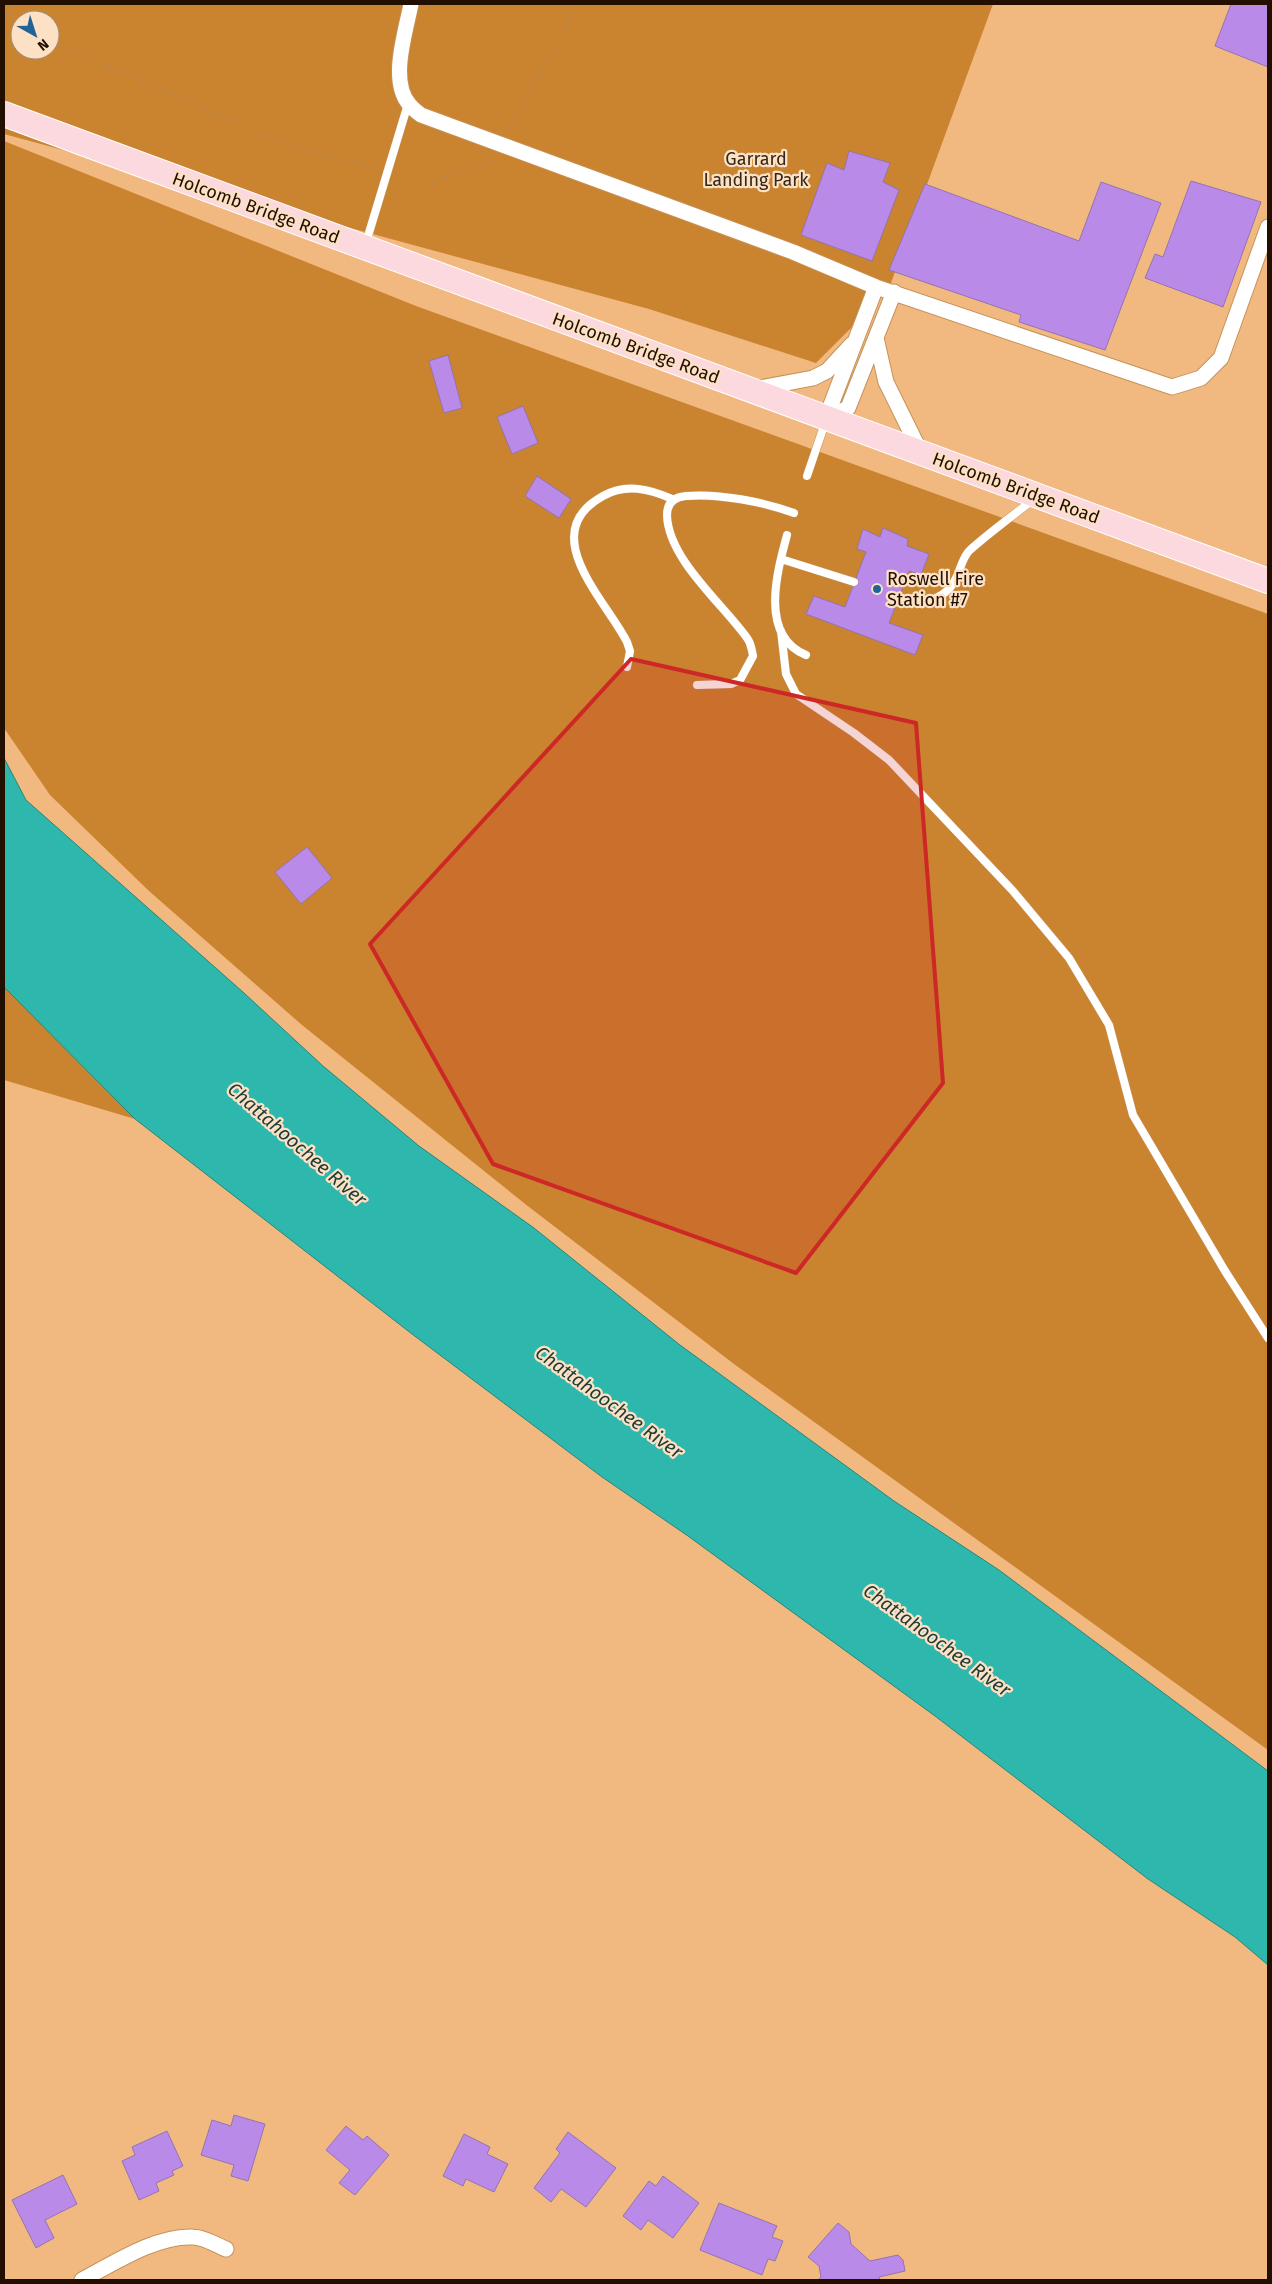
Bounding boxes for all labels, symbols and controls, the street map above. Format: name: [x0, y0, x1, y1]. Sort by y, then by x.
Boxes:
north arrow: [10, 10, 60, 60]
text: N: [34, 35, 52, 54]
park label: Garrard Landing Park: [703, 148, 809, 191]
street label: Holcomb Bridge Road: [169, 167, 343, 249]
street label: Holcomb Bridge Road: [549, 307, 723, 389]
street label: Holcomb Bridge Road: [929, 447, 1103, 529]
place label: Roswell Fire Station #7: [887, 568, 984, 611]
marker: Roswell Fire Station #7: [871, 583, 883, 595]
water label: Chattahoochee River: [223, 1077, 372, 1211]
water label: Chattahoochee River: [531, 1341, 688, 1464]
water label: Chattahoochee River: [859, 1579, 1016, 1702]

